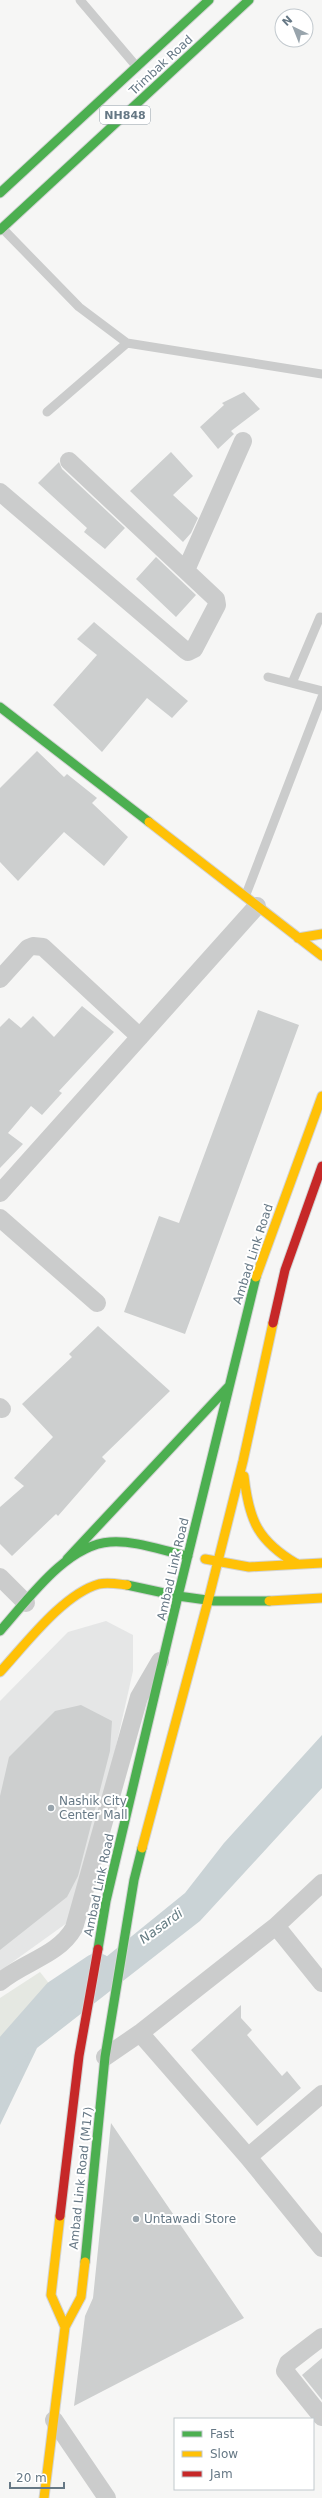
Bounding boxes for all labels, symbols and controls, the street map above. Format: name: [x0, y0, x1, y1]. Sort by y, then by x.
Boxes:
north arrow: [274, 8, 314, 48]
text: N: [280, 13, 295, 29]
street label: Trimbak Road: [126, 32, 196, 99]
road number: NH848: [100, 106, 150, 124]
street label: Ambad Link Road: [230, 1202, 276, 1306]
street label: Ambad Link Road: [154, 1516, 192, 1622]
place label: Nashik City Center Mall: [59, 1794, 128, 1822]
marker: Nashik City Center Mall: [46, 1803, 56, 1813]
street label: Ambad Link Road: [81, 1832, 117, 1938]
water label: Nasardi: [137, 1905, 186, 1947]
street label: Ambad Link Road (M17): [67, 2106, 95, 2250]
place label: Untawadi Store: [144, 2212, 236, 2226]
marker: Untawadi Store: [131, 2214, 141, 2224]
legend: [174, 2418, 314, 2490]
text: Fast: [210, 2427, 234, 2441]
text: Slow: [210, 2447, 238, 2461]
scale bar: [10, 2464, 64, 2490]
text: Jam: [209, 2467, 233, 2481]
text: 20 m: [16, 2471, 47, 2485]

